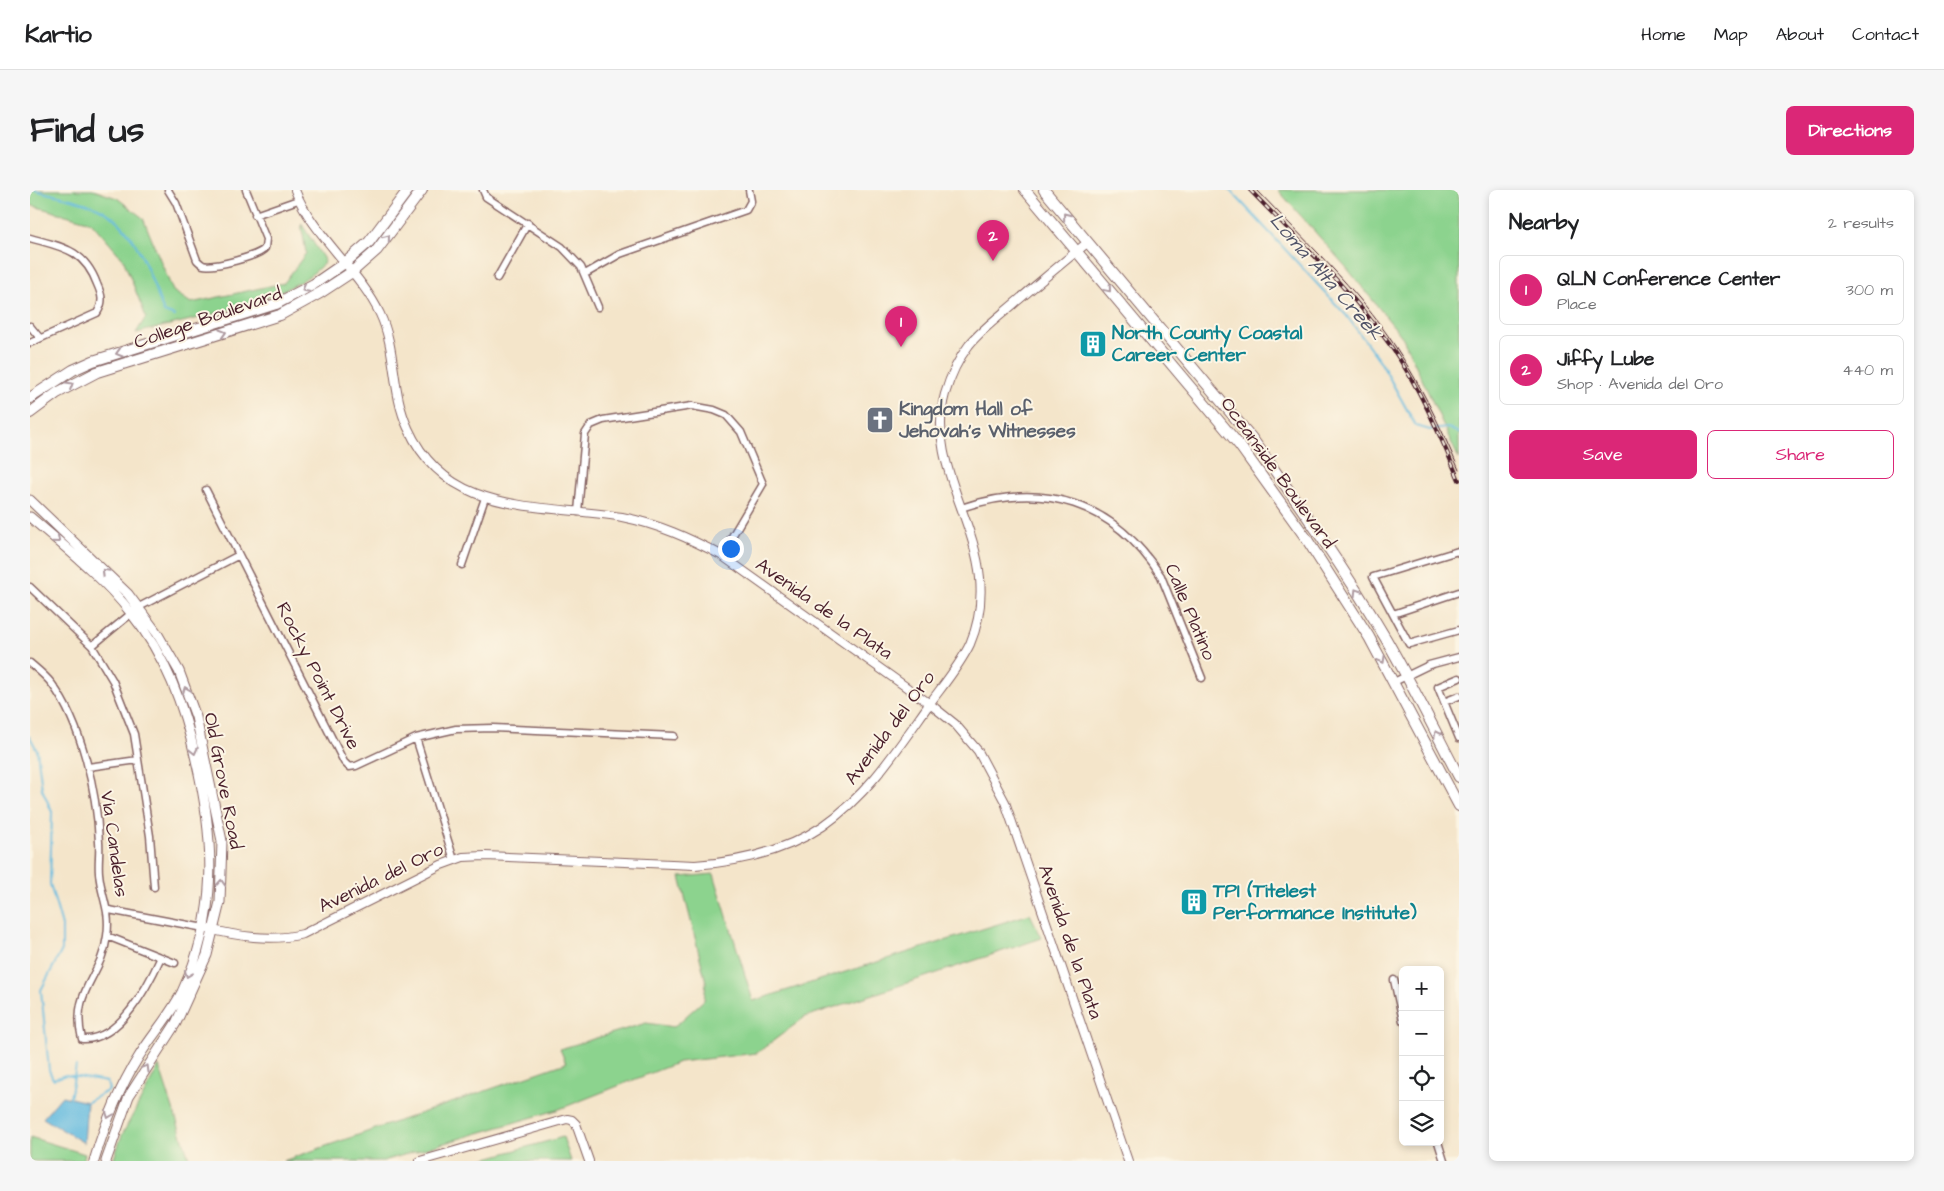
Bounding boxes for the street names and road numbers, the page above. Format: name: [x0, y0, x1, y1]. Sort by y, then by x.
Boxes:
street label: College Boulevard: [130, 280, 286, 357]
street label: Oceanside Boulevard: [1214, 392, 1342, 554]
street label: Avenida de la Plata: [750, 552, 898, 667]
street label: Calle Platino: [1158, 560, 1223, 665]
street label: Rocky Point Drive: [268, 598, 367, 755]
street label: Avenida del Oro: [838, 665, 942, 791]
street label: Old Grove Road: [197, 710, 250, 852]
street label: Via Candelas: [93, 789, 135, 899]
street label: Avenida del Oro: [314, 836, 448, 920]
street label: Avenida de la Plata: [1031, 861, 1109, 1023]

